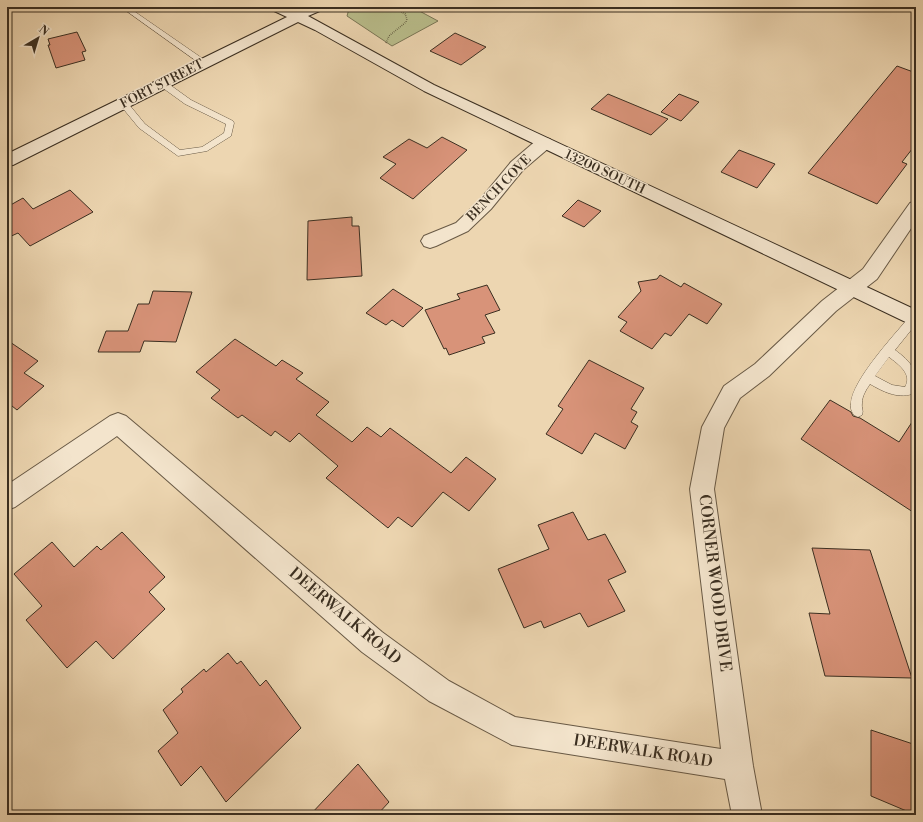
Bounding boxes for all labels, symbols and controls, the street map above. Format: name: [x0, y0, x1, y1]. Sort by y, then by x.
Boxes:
north arrow: [18, 18, 58, 58]
text: N: [36, 23, 52, 39]
street label: FORT STREET: [117, 56, 207, 112]
street label: 13200 SOUTH: [562, 146, 648, 198]
street label: BENCH COVE: [463, 151, 535, 225]
street label: CORNER WOOD DRIVE: [694, 493, 736, 673]
street label: DEERWALK ROAD: [285, 563, 405, 669]
street label: DEERWALK ROAD: [572, 730, 714, 772]

